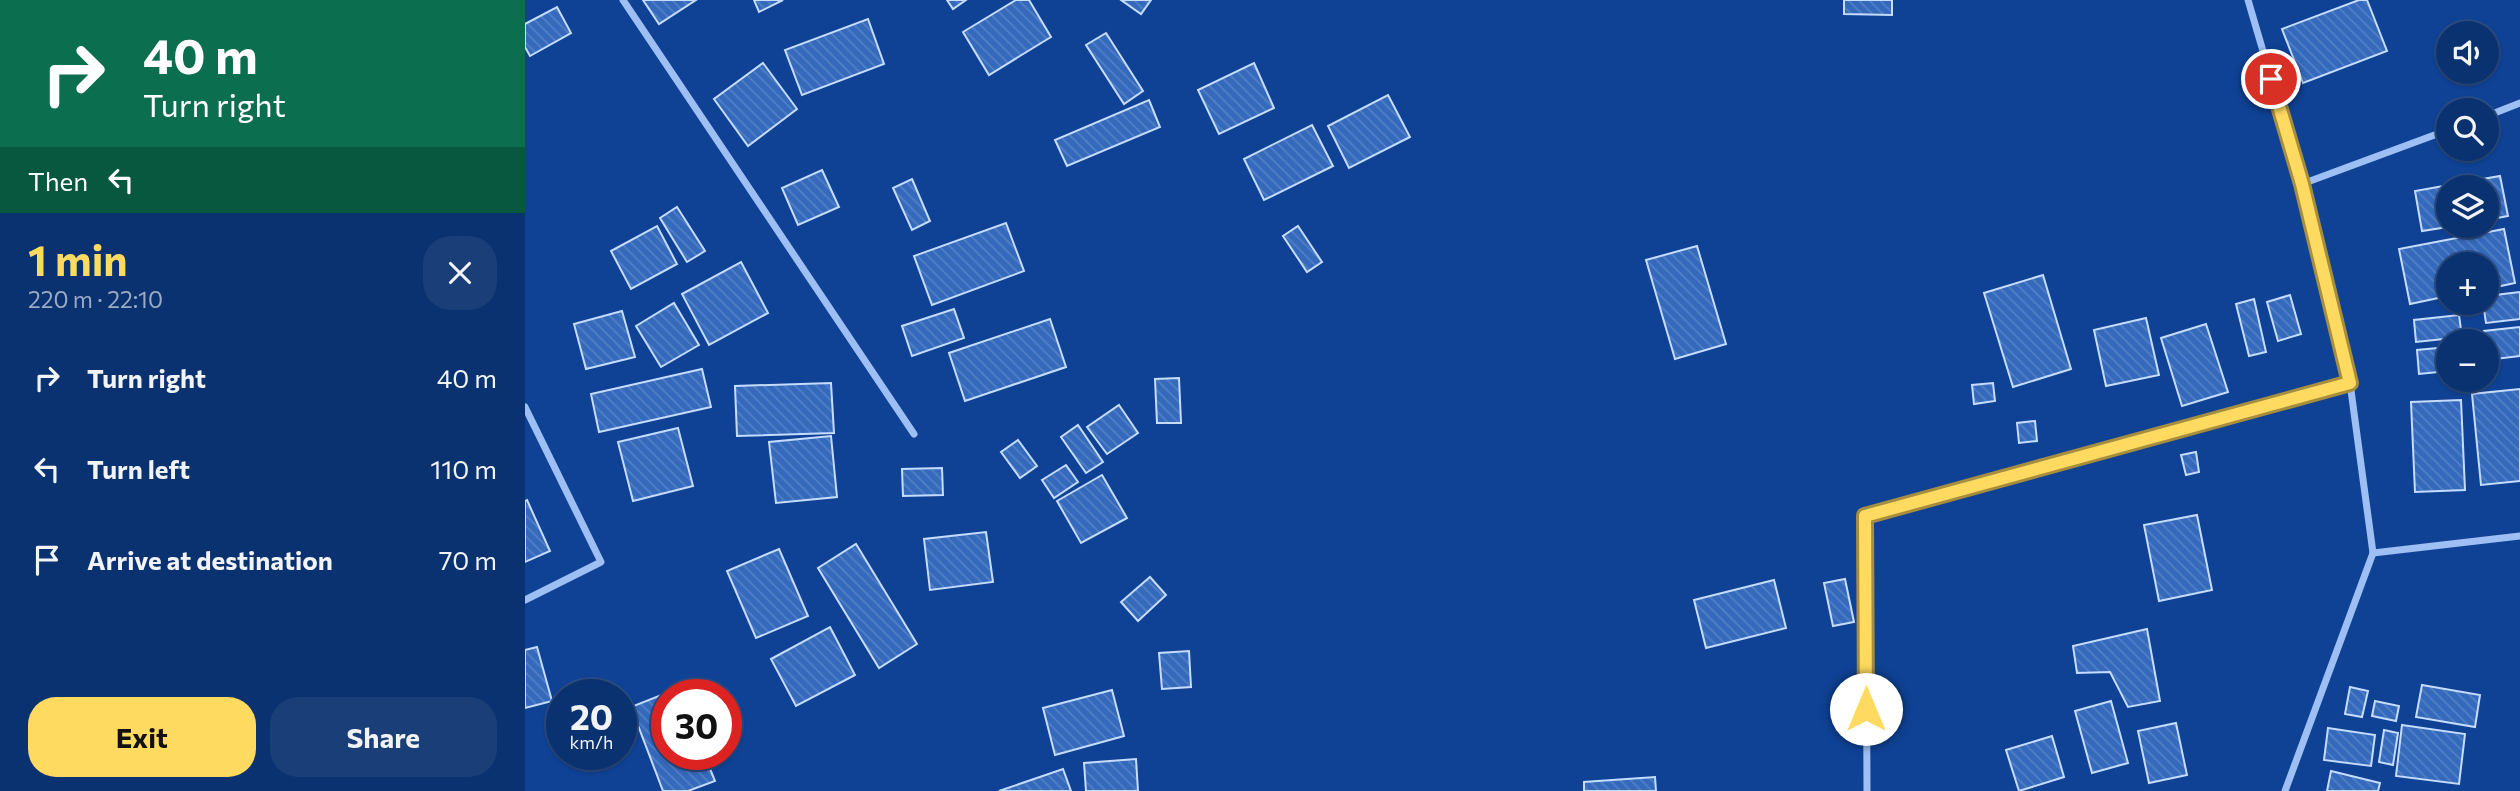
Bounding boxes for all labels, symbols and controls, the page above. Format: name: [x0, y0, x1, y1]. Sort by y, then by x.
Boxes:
map controls: [2436, 21, 2499, 392]
button: sound: [2436, 21, 2499, 84]
text: 40 m: [143, 24, 258, 84]
icon: right: [28, 28, 119, 119]
pin: [2241, 49, 2301, 109]
icon: arrive: [2252, 60, 2290, 98]
text: Turn right: [143, 84, 286, 124]
button: search: [2436, 98, 2499, 161]
icon: left: [102, 161, 140, 199]
text: Then: [28, 165, 88, 196]
button: layers: [2436, 175, 2499, 238]
text: 1 min: [28, 233, 128, 285]
button: close: [423, 236, 497, 310]
button: +: [2436, 252, 2499, 315]
text: 220 m · 22:10: [28, 285, 163, 313]
button: −: [2436, 329, 2499, 392]
icon: right: [28, 359, 66, 397]
text: Turn right: [87, 362, 206, 393]
text: 40 m: [437, 362, 497, 393]
icon: left: [28, 450, 66, 488]
text: Turn left: [87, 453, 190, 484]
text: 110 m: [430, 453, 497, 484]
icon: arrive: [28, 541, 66, 579]
text: Arrive at destination: [87, 544, 333, 575]
text: 70 m: [439, 544, 497, 575]
position arrow: [1829, 672, 1903, 746]
speed limit sign: 30: [651, 679, 742, 770]
text: 20: [570, 694, 613, 737]
button: Exit: [28, 697, 256, 777]
button: Share: [270, 697, 497, 777]
text: km/h: [570, 731, 613, 753]

